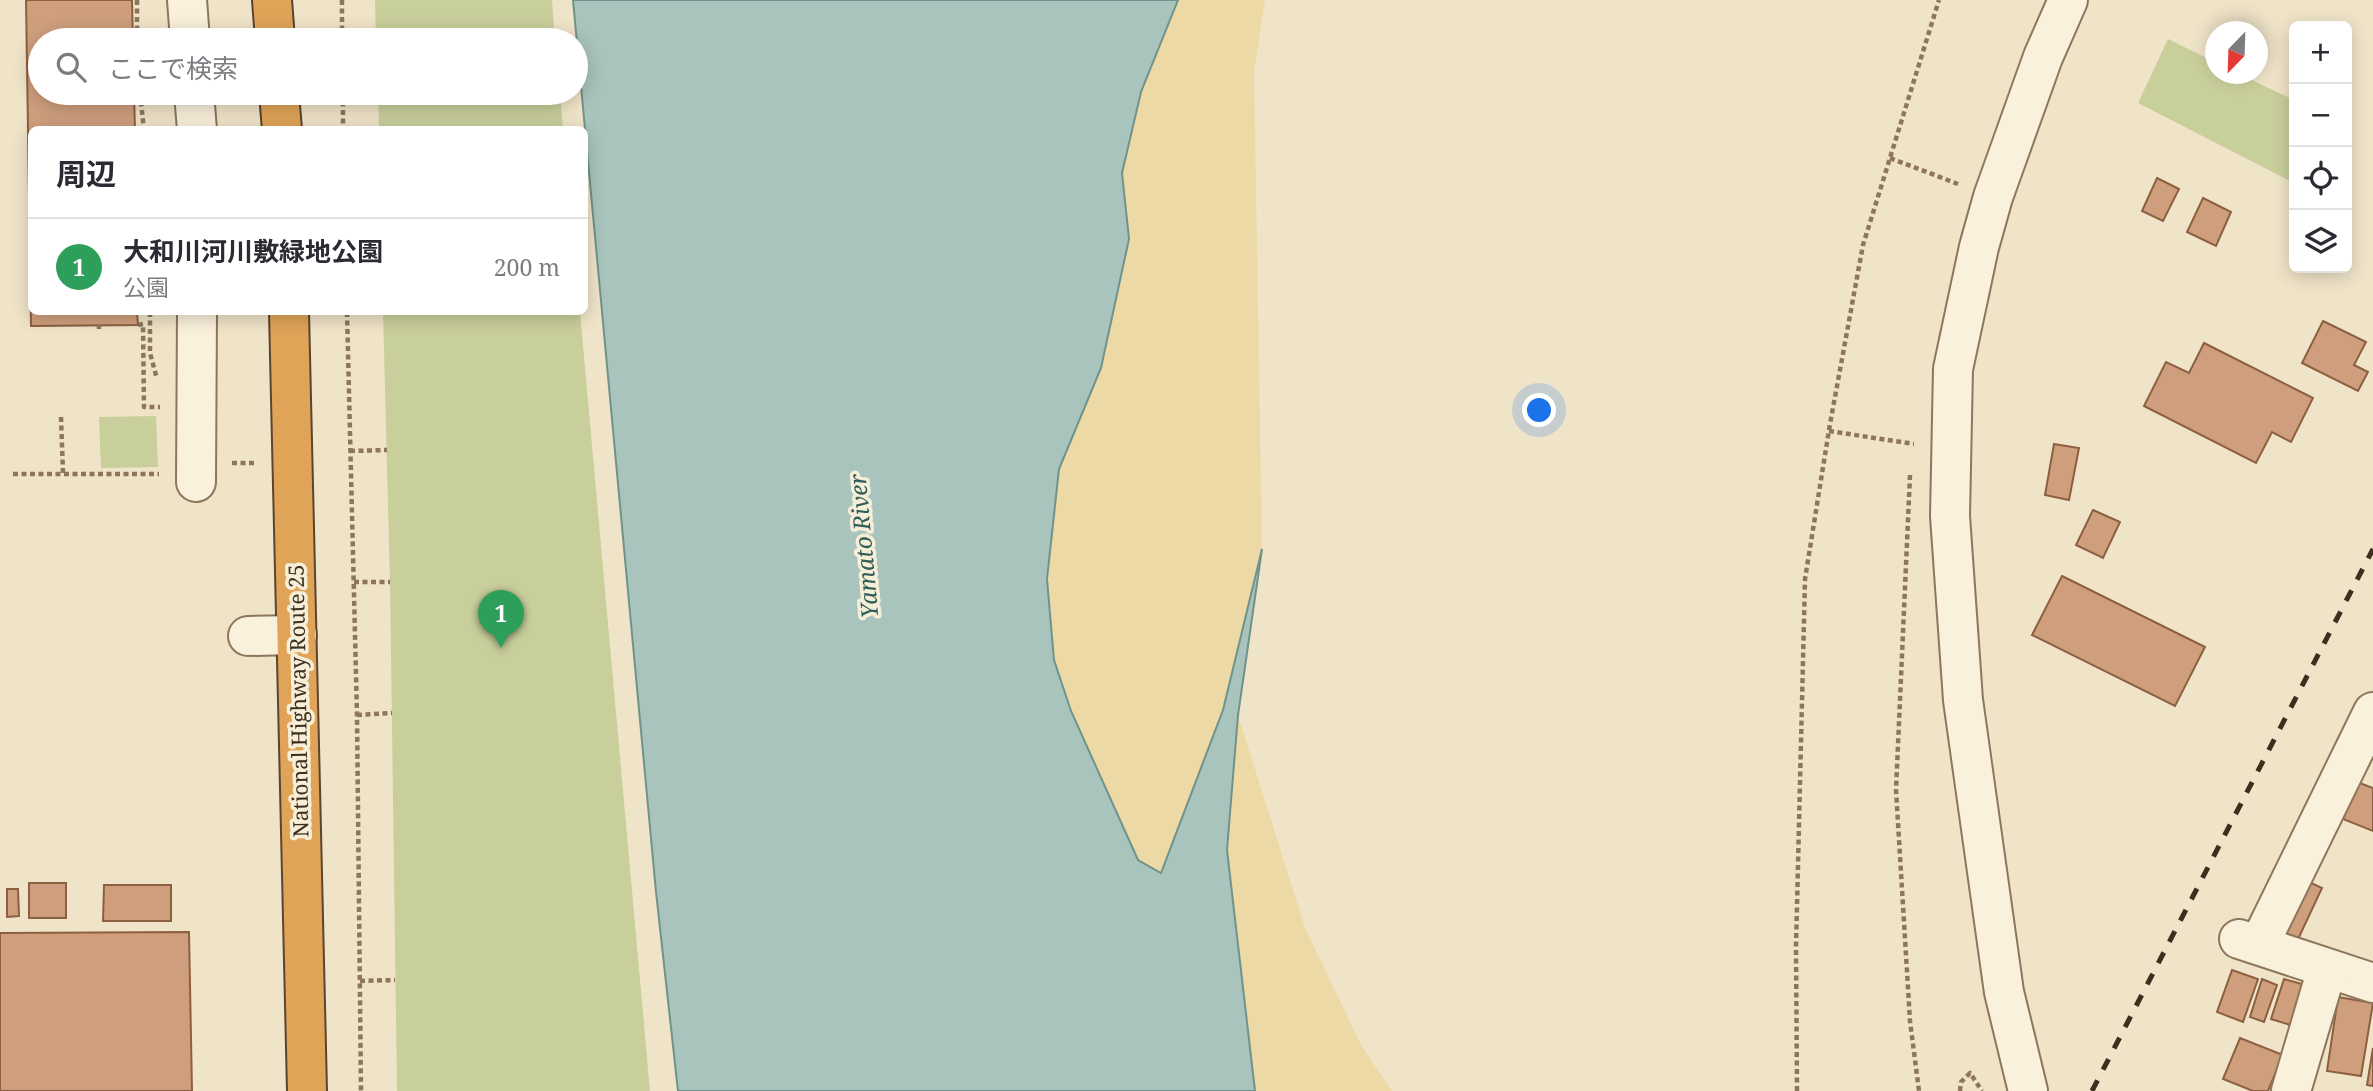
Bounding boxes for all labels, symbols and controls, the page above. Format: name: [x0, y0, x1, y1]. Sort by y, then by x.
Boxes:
north arrow: [2205, 21, 2268, 84]
map controls: [2289, 21, 2352, 273]
button: +: [2289, 21, 2352, 84]
search box: [28, 28, 588, 105]
icon: search: [52, 48, 90, 86]
text: ここで検索: [108, 50, 238, 86]
button: −: [2289, 84, 2352, 147]
button: locate: [2289, 147, 2352, 210]
text: 周辺: [56, 153, 116, 194]
button: layers: [2289, 210, 2352, 273]
text: 大和川河川敷緑地公園: [123, 233, 383, 269]
text: 1: [73, 251, 86, 283]
text: 200 m: [494, 251, 560, 283]
text: 公園: [123, 271, 169, 303]
your location: [1522, 393, 1556, 427]
water label: Yamato River: [841, 472, 885, 619]
street label: National Highway Route 25: [282, 564, 314, 838]
pin: 1: [478, 590, 524, 648]

